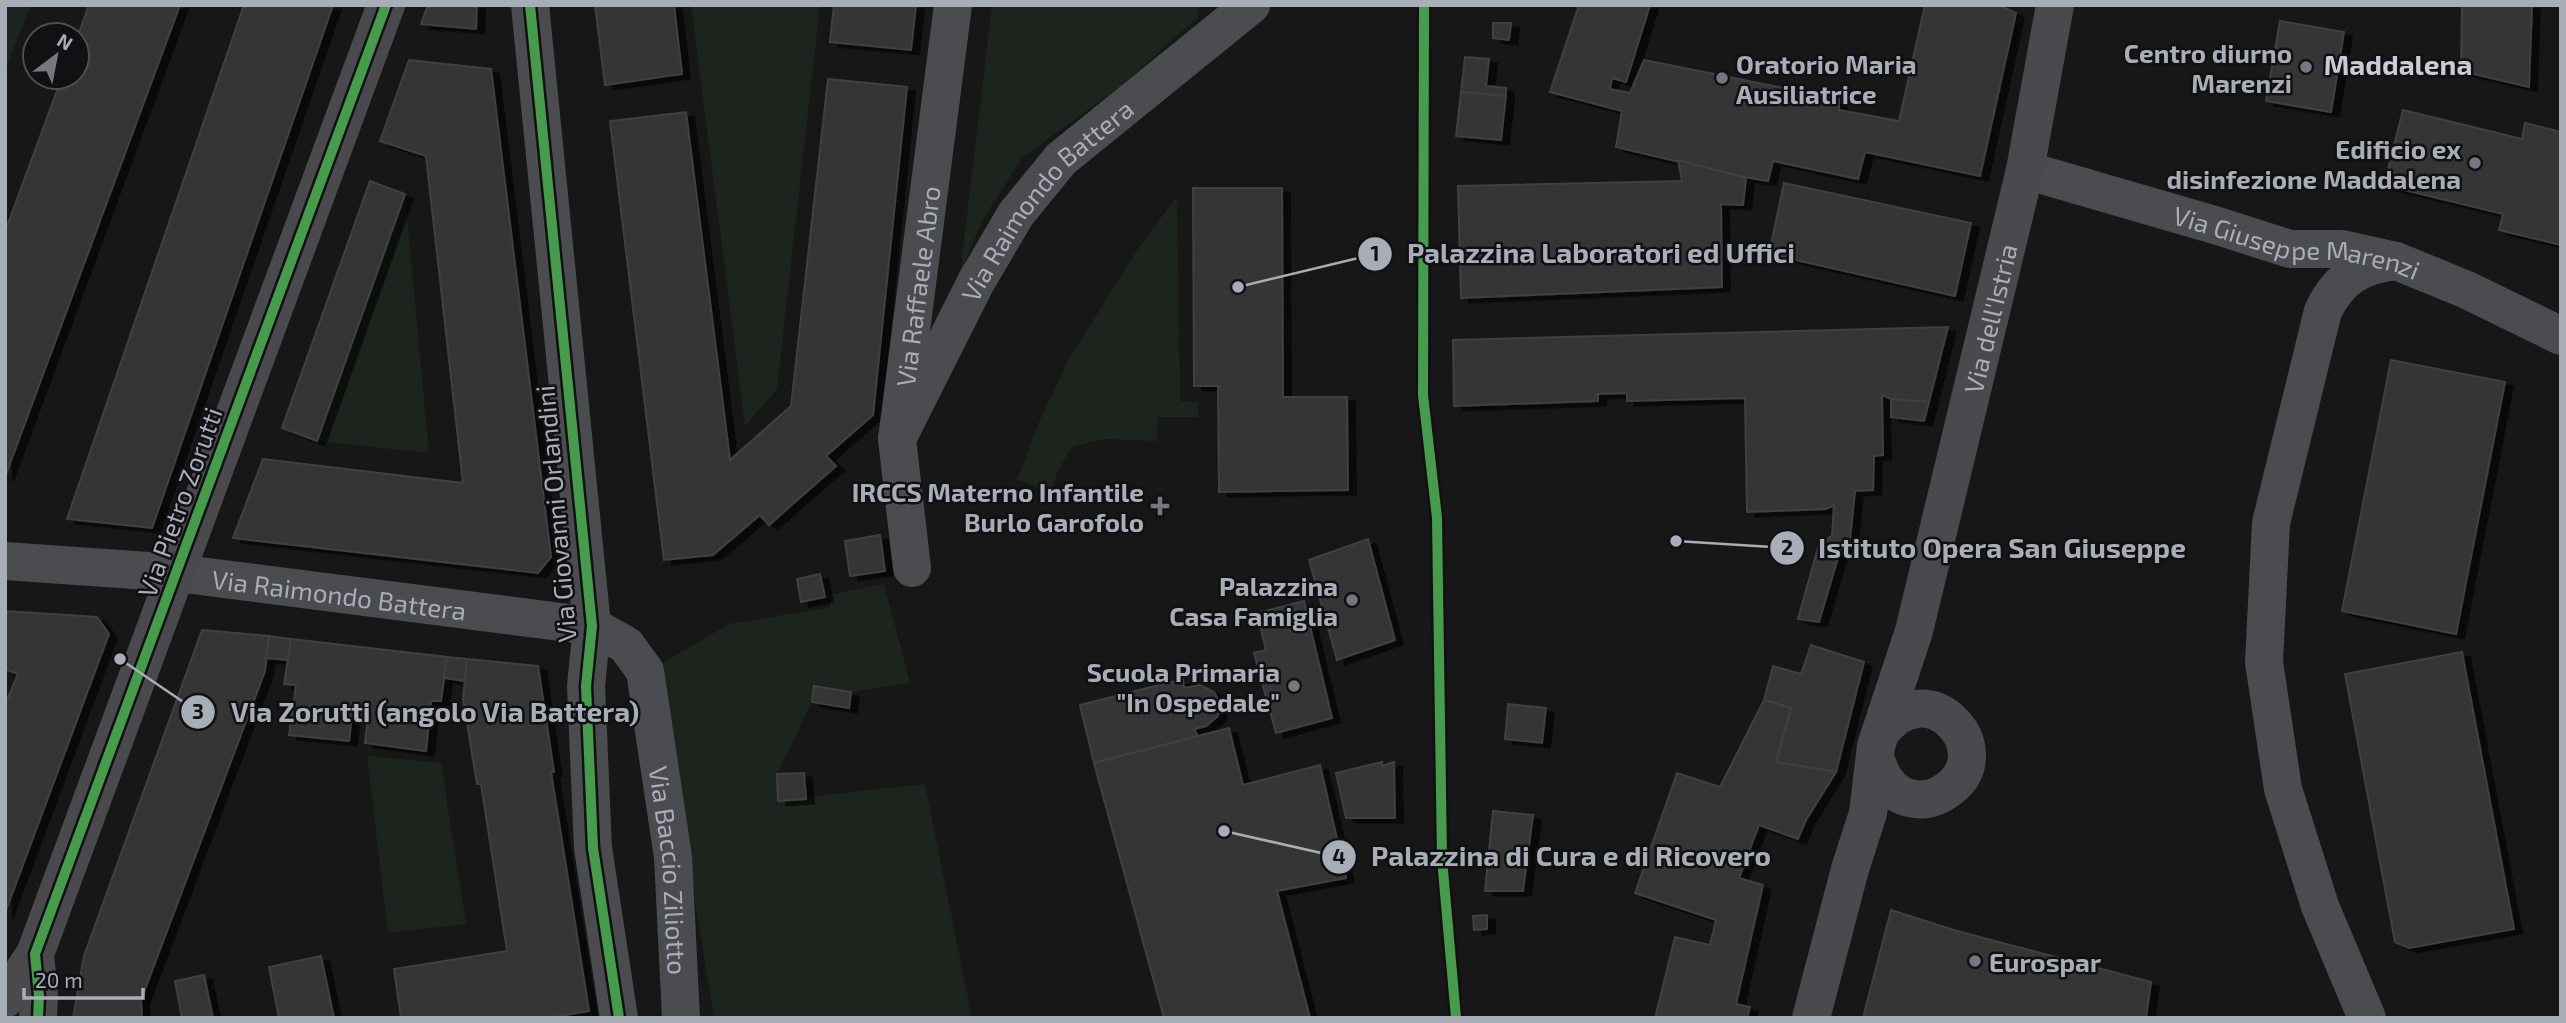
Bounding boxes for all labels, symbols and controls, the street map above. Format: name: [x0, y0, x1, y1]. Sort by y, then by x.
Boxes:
north arrow: [21, 21, 91, 91]
text: N: [53, 28, 77, 55]
place label: Centro diurno Marenzi: [2124, 37, 2292, 98]
district label: Maddalena: [2324, 47, 2472, 81]
place label: Oratorio Maria Ausiliatrice: [1736, 48, 1917, 109]
marker: Centro diurno Marenzi: [2298, 59, 2314, 75]
marker: Oratorio Maria Ausiliatrice: [1714, 70, 1730, 86]
street label: Via Raimondo Battera: [954, 92, 1139, 306]
place label: Edificio ex disinfezione Maddalena: [2166, 133, 2461, 194]
marker: Edificio ex disinfezione Maddalena: [2467, 155, 2483, 171]
street label: Via Raffaele Abro: [888, 184, 945, 388]
street label: Via Giuseppe Marenzi: [2170, 198, 2425, 285]
callout: Palazzina Laboratori ed Uffici: [1358, 229, 1809, 278]
text: Palazzina Laboratori ed Uffici: [1407, 235, 1795, 269]
text: 1: [1370, 240, 1380, 265]
street label: Via dell'Istria: [1956, 240, 2022, 396]
street label: Via Giovanni Orlandini: [528, 384, 582, 644]
street label: Via Pietro Zorutti: [130, 403, 228, 601]
place label: IRCCS Materno Infantile Burlo Garofolo: [852, 476, 1144, 537]
marker: IRCCS Materno Infantile Burlo Garofolo: [1150, 496, 1170, 516]
callout: Istituto Opera San Giuseppe: [1769, 523, 2200, 572]
text: Istituto Opera San Giuseppe: [1818, 530, 2186, 564]
text: 2: [1781, 534, 1793, 559]
street label: Via Raimondo Battera: [210, 562, 468, 625]
place label: Palazzina Casa Famiglia: [1169, 570, 1338, 631]
marker: Palazzina Casa Famiglia: [1344, 592, 1360, 608]
place label: Scuola Primaria "In Ospedale": [1087, 656, 1280, 717]
marker: Scuola Primaria "In Ospedale": [1286, 678, 1302, 694]
callout: Via Zorutti (angolo Via Battera): [181, 687, 653, 736]
text: Via Zorutti (angolo Via Battera): [231, 694, 639, 728]
text: 3: [192, 698, 204, 723]
street label: Via Baccio Ziliotto: [644, 764, 694, 975]
callout: Palazzina di Cura e di Ricovero: [1322, 832, 1784, 881]
text: Palazzina di Cura e di Ricovero: [1371, 838, 1771, 872]
text: 4: [1332, 843, 1346, 868]
place label: Eurospar: [1989, 946, 2101, 977]
marker: Eurospar: [1967, 953, 1983, 969]
scale bar: [24, 956, 144, 1000]
text: 20 m: [35, 967, 83, 992]

